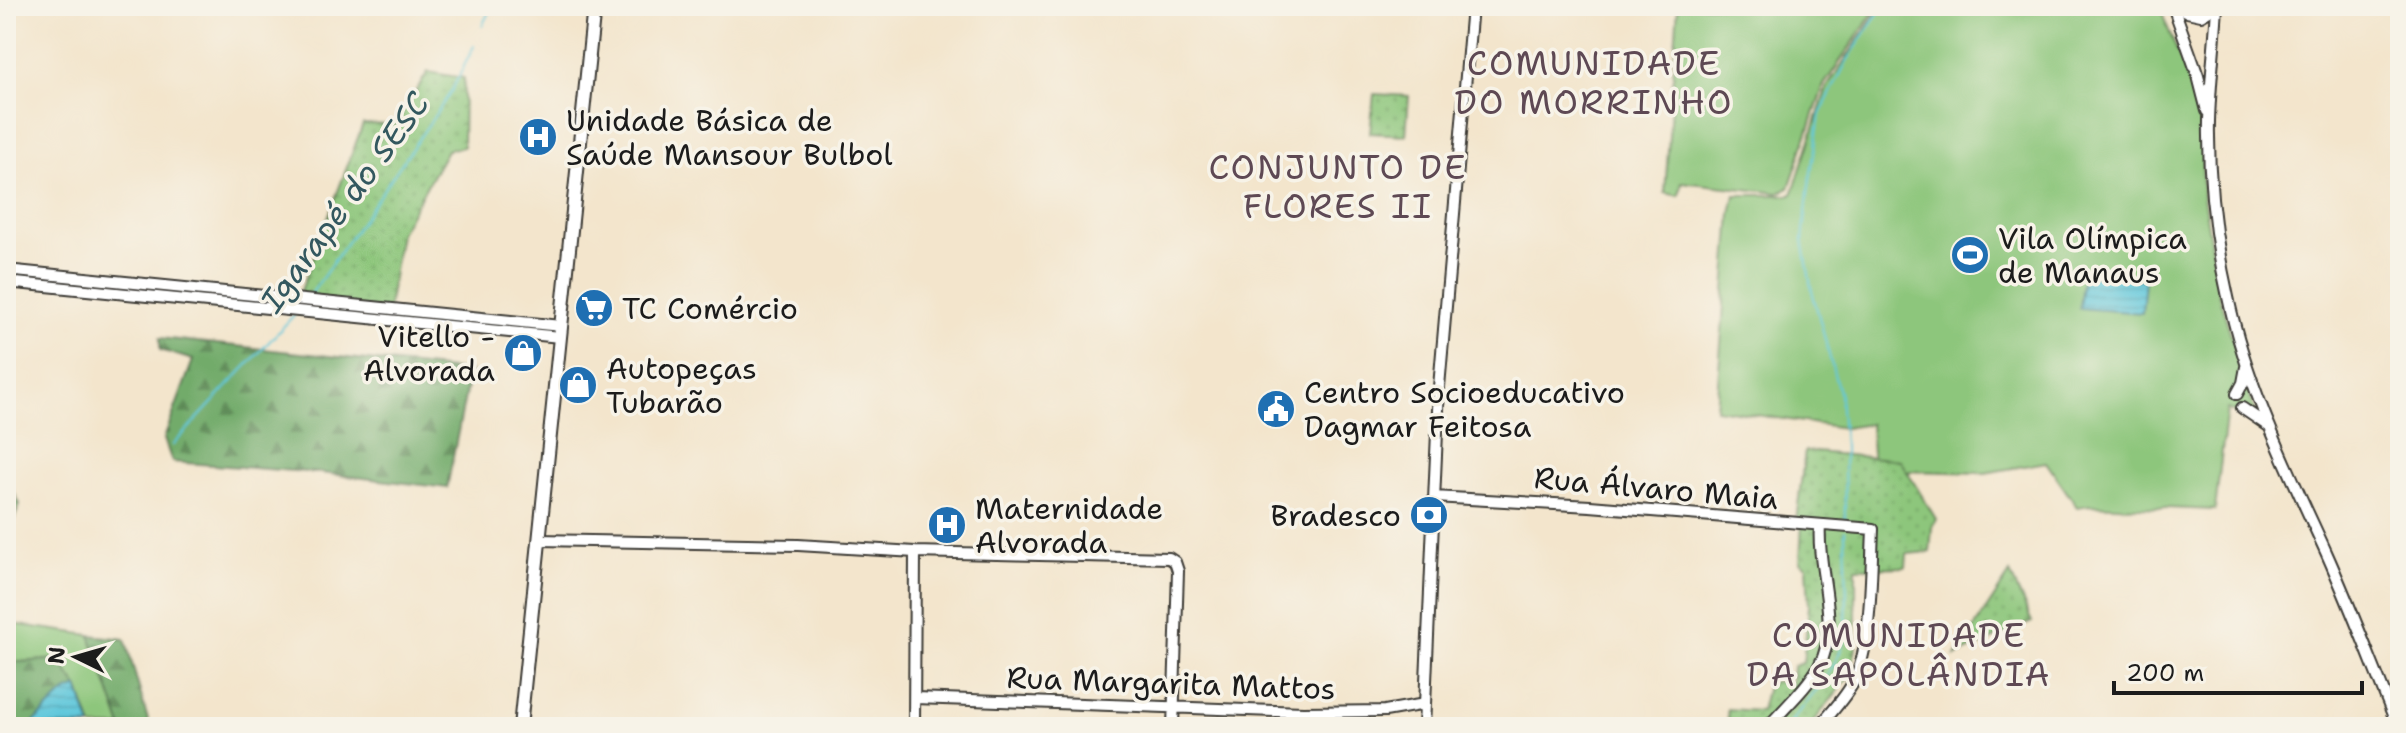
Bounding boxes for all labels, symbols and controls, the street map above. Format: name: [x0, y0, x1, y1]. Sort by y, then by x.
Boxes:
district label: COMUNIDADE DO MORRINHO: [1455, 40, 1733, 125]
water label: Igarapé do SESC: [249, 82, 439, 321]
place label: Unidade Básica de Saúde Mansour Bulbol: [566, 100, 893, 175]
hospital icon: Unidade Básica de Saúde Mansour Bulbol: [517, 116, 559, 158]
district label: CONJUNTO DE FLORES II: [1208, 144, 1468, 229]
place label: Vila Olímpica de Manaus: [1998, 218, 2187, 293]
sports icon: Vila Olímpica de Manaus: [1949, 234, 1991, 276]
supermarket icon: TC Comércio: [573, 287, 615, 329]
place label: TC Comércio: [622, 288, 798, 329]
place label: Vitello - Alvorada: [363, 316, 495, 391]
shop icon: Vitello - Alvorada: [502, 332, 544, 374]
place label: Autopeças Tubarão: [606, 348, 757, 423]
shop icon: Autopeças Tubarão: [557, 364, 599, 406]
place label: Centro Socioeducativo Dagmar Feitosa: [1304, 372, 1625, 447]
public building icon: Centro Socioeducativo Dagmar Feitosa: [1255, 388, 1297, 430]
street label: Rua Álvaro Maia: [1532, 457, 1780, 519]
place label: Maternidade Alvorada: [975, 488, 1163, 563]
bank icon: Bradesco: [1408, 494, 1450, 536]
place label: Bradesco: [1271, 495, 1401, 536]
hospital icon: Maternidade Alvorada: [926, 504, 968, 546]
district label: COMUNIDADE DA SAPOLÂNDIA: [1747, 612, 2051, 697]
north arrow: [36, 617, 116, 697]
text: N: [41, 645, 72, 665]
scale bar: [2114, 645, 2362, 695]
street label: Rua Margarita Mattos: [1006, 657, 1336, 709]
text: 200 m: [2126, 657, 2204, 689]

